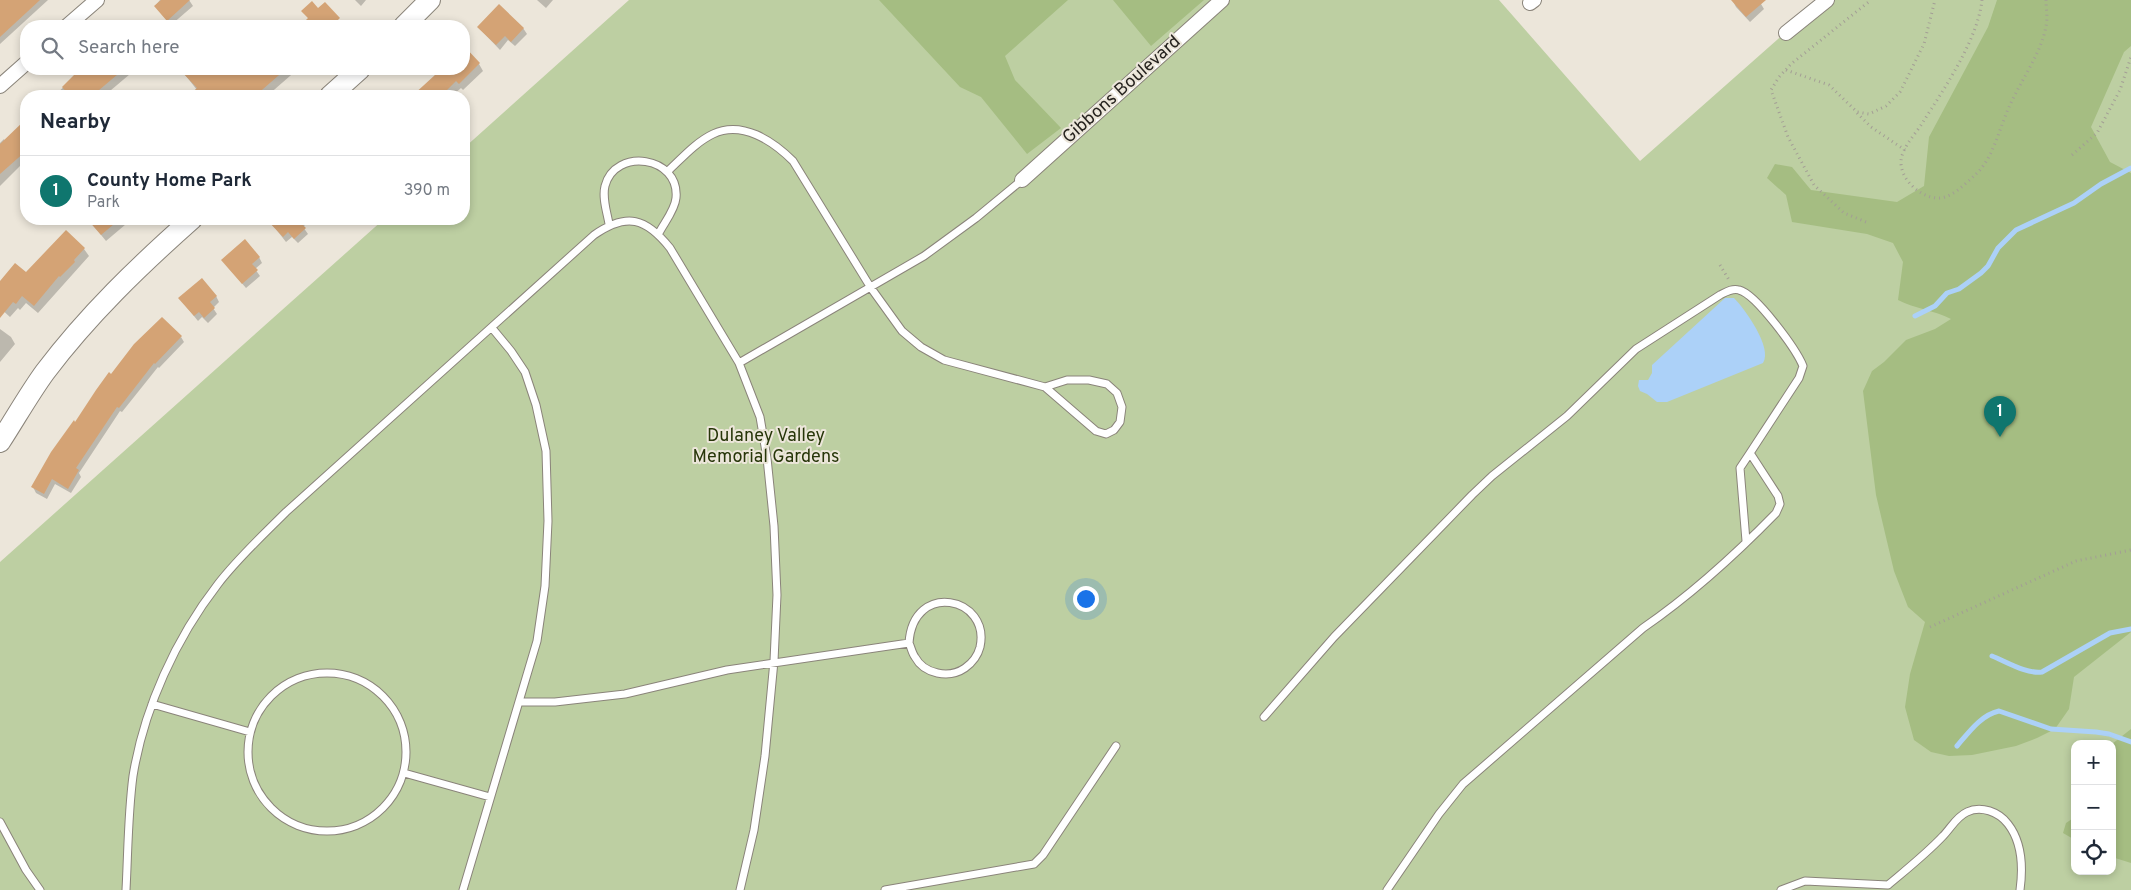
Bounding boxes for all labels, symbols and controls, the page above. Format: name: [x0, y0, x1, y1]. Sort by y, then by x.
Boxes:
search box: [20, 20, 470, 75]
street label: Gibbons Boulevard: [1058, 31, 1186, 149]
icon: search: [38, 34, 66, 62]
text: Search here: [78, 36, 180, 60]
text: Nearby: [40, 109, 111, 136]
text: County Home Park: [87, 169, 252, 193]
text: 1: [53, 181, 59, 201]
text: 390 m: [404, 181, 450, 201]
text: Park: [87, 193, 120, 213]
pin: 1: [1984, 396, 2016, 437]
park label: Dulaney Valley Memorial Gardens: [693, 425, 839, 469]
your location: [1073, 586, 1099, 612]
map controls: [2071, 740, 2116, 875]
button: +: [2071, 740, 2116, 785]
button: −: [2071, 785, 2116, 830]
button: locate: [2071, 830, 2116, 875]

